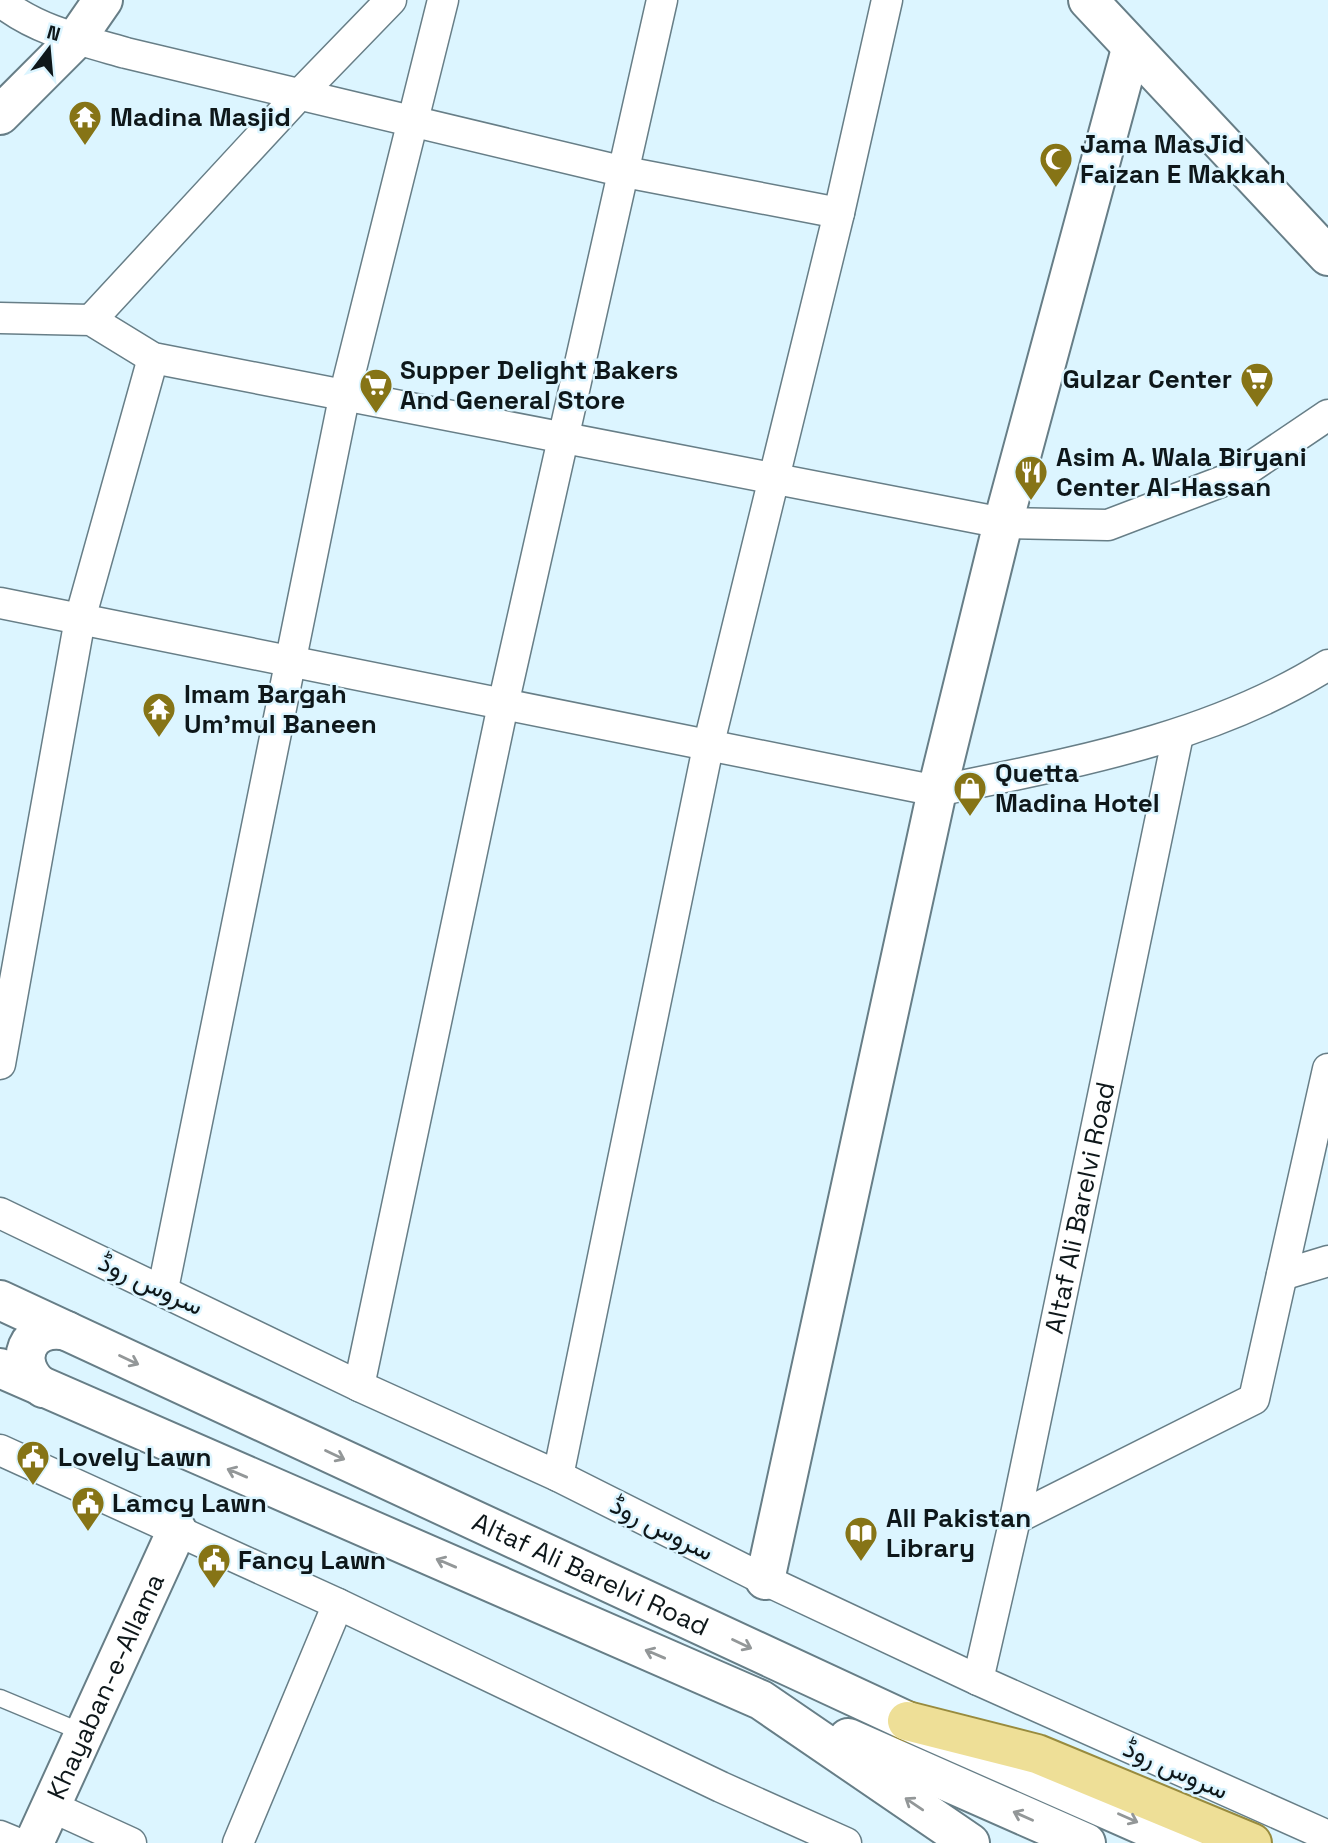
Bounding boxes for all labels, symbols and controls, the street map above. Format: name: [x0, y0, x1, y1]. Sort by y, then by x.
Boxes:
north arrow: [14, 14, 84, 84]
text: N: [44, 19, 63, 47]
temple icon: Madina Masjid: [66, 98, 104, 147]
place label: Madina Masjid: [110, 100, 291, 134]
place label: Jama MasJid Faizan E Makkah: [1080, 127, 1286, 191]
mosque icon: Jama MasJid Faizan E Makkah: [1037, 140, 1075, 189]
place label: Supper Delight Bakers And General Store: [400, 353, 679, 417]
supermarket icon: Gulzar Center: [1238, 360, 1276, 409]
place label: Gulzar Center: [1062, 362, 1232, 396]
supermarket icon: Supper Delight Bakers And General Store: [357, 366, 395, 415]
place label: Asim A. Wala Biryani Center Al-Hassan: [1056, 440, 1307, 504]
restaurant icon: Asim A. Wala Biryani Center Al-Hassan: [1012, 453, 1050, 502]
place label: Imam Bargah Um'mul Baneen: [184, 677, 377, 741]
temple icon: Imam Bargah Um'mul Baneen: [140, 690, 178, 739]
place label: Quetta Madina Hotel: [995, 756, 1160, 820]
shop icon: Quetta Madina Hotel: [951, 769, 989, 818]
street label: Altaf Ali Barelvi Road: [1037, 1079, 1122, 1337]
street label: سروس روڈ: [93, 1245, 209, 1323]
one-way arrow: [118, 1354, 139, 1367]
public building icon: Lovely Lawn: [14, 1438, 52, 1487]
place label: Lovely Lawn: [58, 1440, 212, 1474]
one-way arrow: [324, 1449, 346, 1462]
one-way arrow: [227, 1466, 248, 1479]
public building icon: Lamcy Lawn: [69, 1484, 107, 1533]
place label: Lamcy Lawn: [112, 1486, 267, 1520]
street label: سروس روڈ: [605, 1488, 719, 1568]
place label: All Pakistan Library: [886, 1501, 1031, 1565]
street label: Altaf Ali Barelvi Road: [467, 1505, 714, 1644]
library icon: All Pakistan Library: [842, 1514, 880, 1563]
public building icon: Fancy Lawn: [195, 1541, 233, 1590]
place label: Fancy Lawn: [238, 1543, 386, 1577]
one-way arrow: [436, 1556, 457, 1569]
street label: Khayaban-e-Allama: [39, 1568, 172, 1805]
one-way arrow: [731, 1637, 752, 1651]
one-way arrow: [644, 1647, 666, 1660]
street label: سروس روڈ: [1118, 1731, 1234, 1807]
one-way arrow: [905, 1797, 924, 1812]
one-way arrow: [1013, 1808, 1035, 1821]
one-way arrow: [1116, 1812, 1138, 1825]

